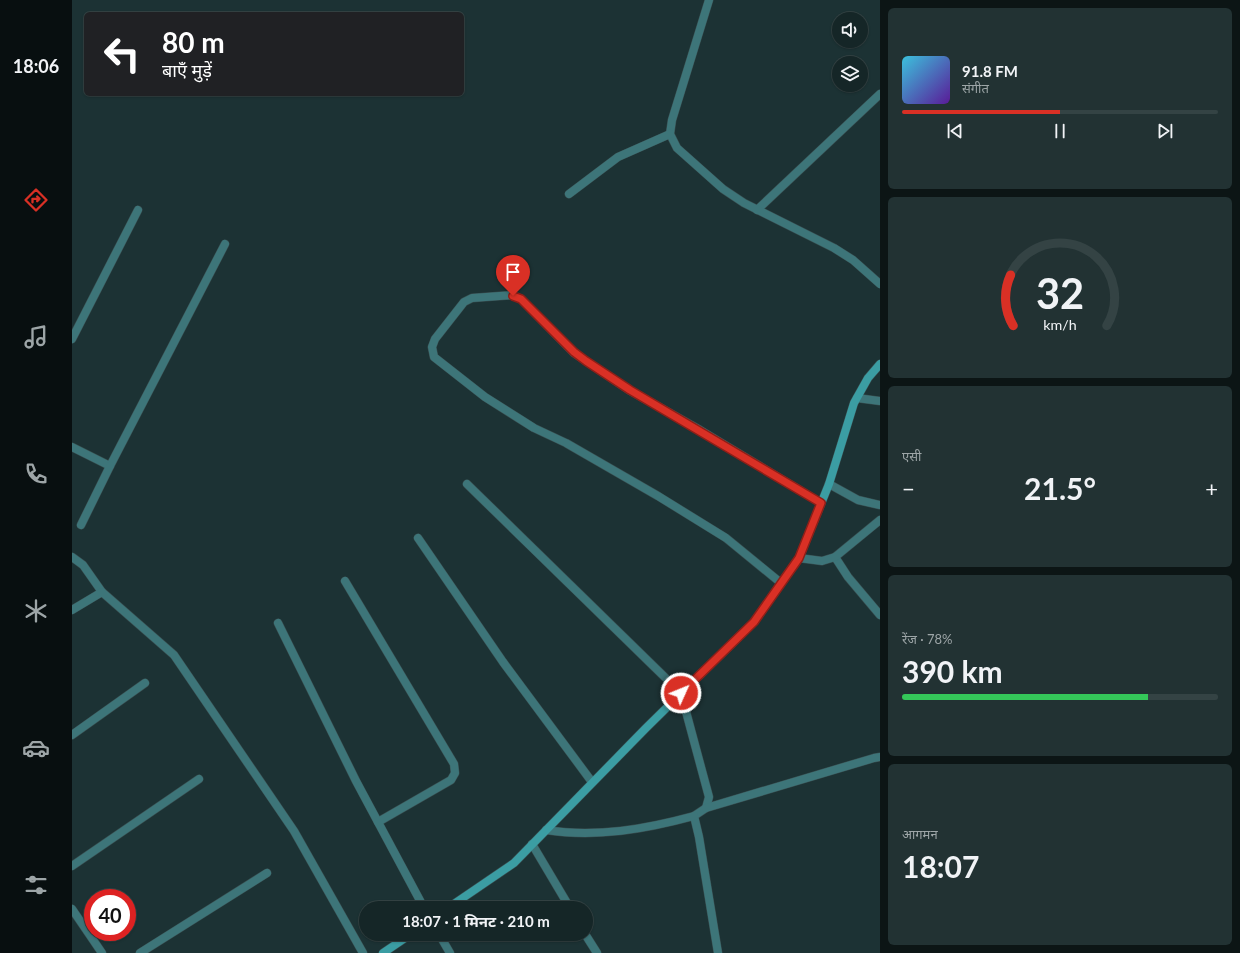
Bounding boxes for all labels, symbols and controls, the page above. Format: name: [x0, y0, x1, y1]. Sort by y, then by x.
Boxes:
map controls: [832, 12, 868, 92]
button: sound: [832, 12, 868, 48]
text: 80 m: [162, 25, 225, 59]
icon: left: [96, 28, 148, 80]
text: 18:06: [13, 55, 59, 77]
button: layers: [832, 56, 868, 92]
text: बाएँ मुड़ें: [162, 59, 212, 81]
text: 91.8 FM: [962, 62, 1018, 80]
text: संगीत: [962, 80, 989, 96]
icon: previous: [944, 120, 966, 142]
icon: pause: [1049, 120, 1071, 142]
icon: next: [1154, 120, 1176, 142]
icon: directions: [22, 186, 50, 214]
pin: [496, 255, 530, 296]
icon: arrive: [502, 261, 524, 283]
text: 32: [1036, 267, 1084, 317]
text: km/h: [1043, 315, 1077, 332]
icon: music: [22, 323, 50, 351]
text: एसी: [902, 448, 921, 464]
icon: phone: [22, 460, 50, 488]
text: 21.5°: [1024, 470, 1096, 506]
text: −: [902, 475, 915, 502]
text: +: [1205, 475, 1218, 502]
icon: climate: [22, 597, 50, 625]
text: रेंज · 78%: [902, 631, 953, 647]
text: 390 km: [902, 653, 1003, 689]
position arrow: [660, 672, 702, 714]
icon: car: [22, 734, 50, 762]
text: आगमन: [902, 826, 938, 842]
text: 18:07: [902, 848, 979, 884]
icon: filters: [22, 871, 50, 899]
speed limit sign: 40: [84, 889, 136, 941]
text: 18:07 · 1 मिनट · 210 m: [402, 912, 550, 930]

